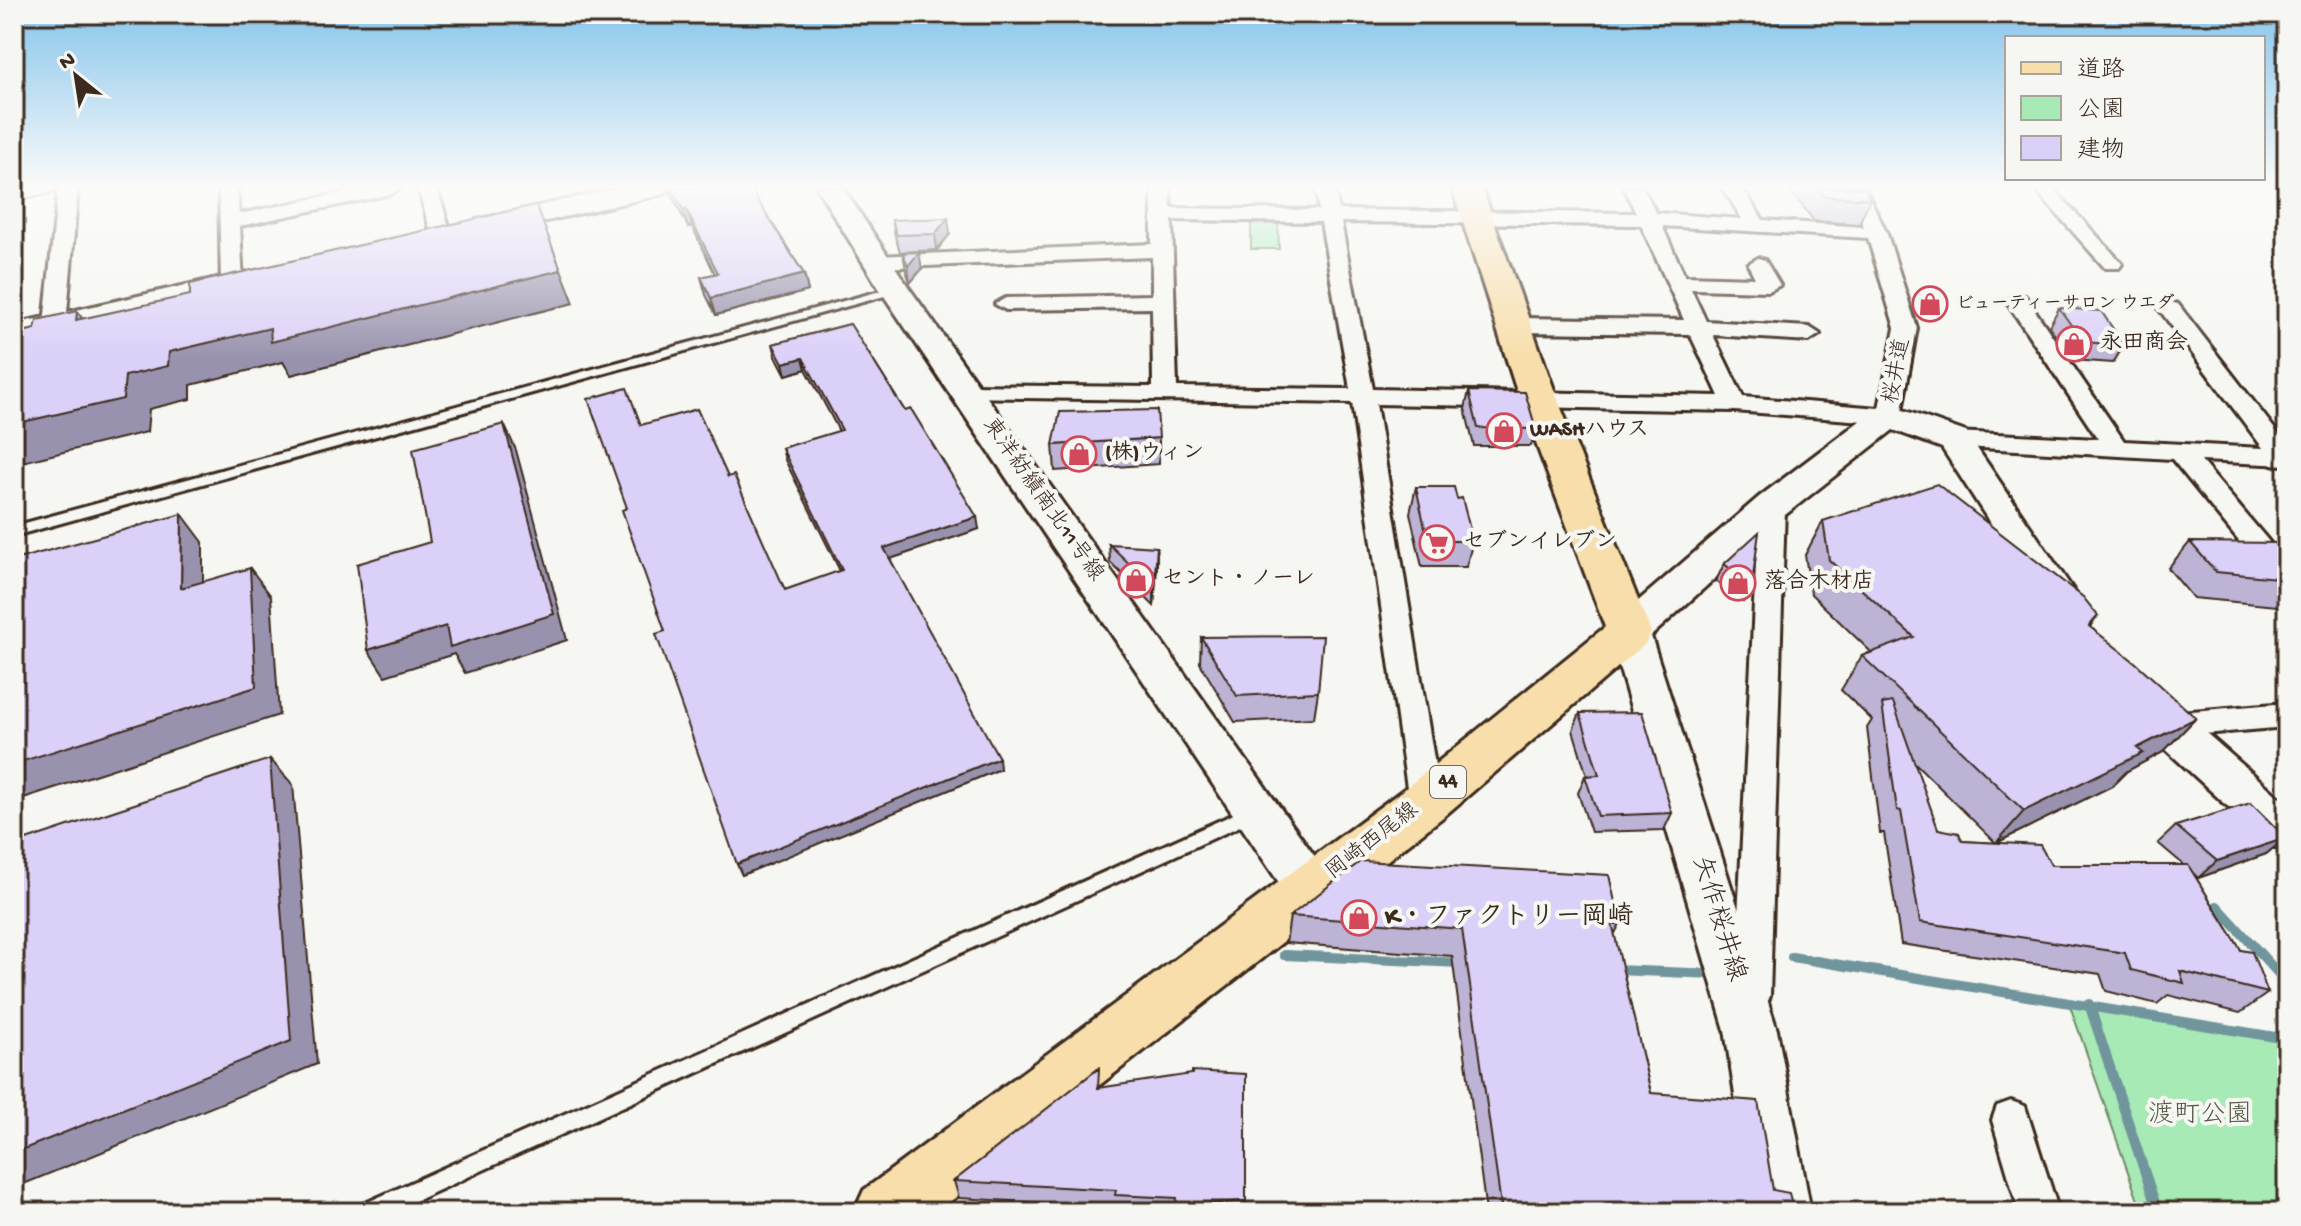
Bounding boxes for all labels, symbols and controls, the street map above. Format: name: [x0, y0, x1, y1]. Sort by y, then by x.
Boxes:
north arrow: [36, 36, 116, 116]
legend: [2005, 36, 2265, 180]
text: N: [55, 47, 81, 77]
text: 道路: [2077, 56, 2125, 86]
text: 公園: [2077, 97, 2125, 126]
text: 建物: [2077, 136, 2125, 166]
shop icon: ビューティーサロン ウエダ: [1911, 285, 1949, 323]
place label: ビューティーサロン ウエダ: [1956, 293, 2174, 315]
shop icon: 永田商会: [2055, 325, 2093, 363]
place label: 永田商会: [2100, 329, 2188, 357]
street label: 桜井道: [1878, 336, 1917, 406]
shop icon: WASHハウス: [1485, 412, 1523, 450]
street label: 東洋紡績南北11号線: [976, 413, 1109, 587]
place label: WASHハウス: [1529, 418, 1649, 444]
shop icon: (株)ウィン: [1060, 435, 1098, 473]
place label: (株)ウィン: [1105, 440, 1204, 467]
supermarket icon: セブンイレブン: [1418, 524, 1456, 562]
place label: セブンイレブン: [1463, 529, 1617, 556]
shop icon: セント・ノーレ: [1117, 561, 1155, 599]
shop icon: 落合木材店: [1719, 564, 1757, 602]
place label: セント・ノーレ: [1162, 567, 1315, 593]
place label: 落合木材店: [1764, 568, 1874, 596]
road number: 44: [1430, 766, 1466, 798]
street label: 岡崎西尾線: [1321, 797, 1424, 886]
street label: 矢作桜井線: [1683, 852, 1753, 986]
shop icon: K・ファクトリー岡崎: [1340, 899, 1378, 937]
place label: K・ファクトリー岡崎: [1384, 901, 1633, 934]
park label: 渡町公園: [2148, 1099, 2252, 1132]

